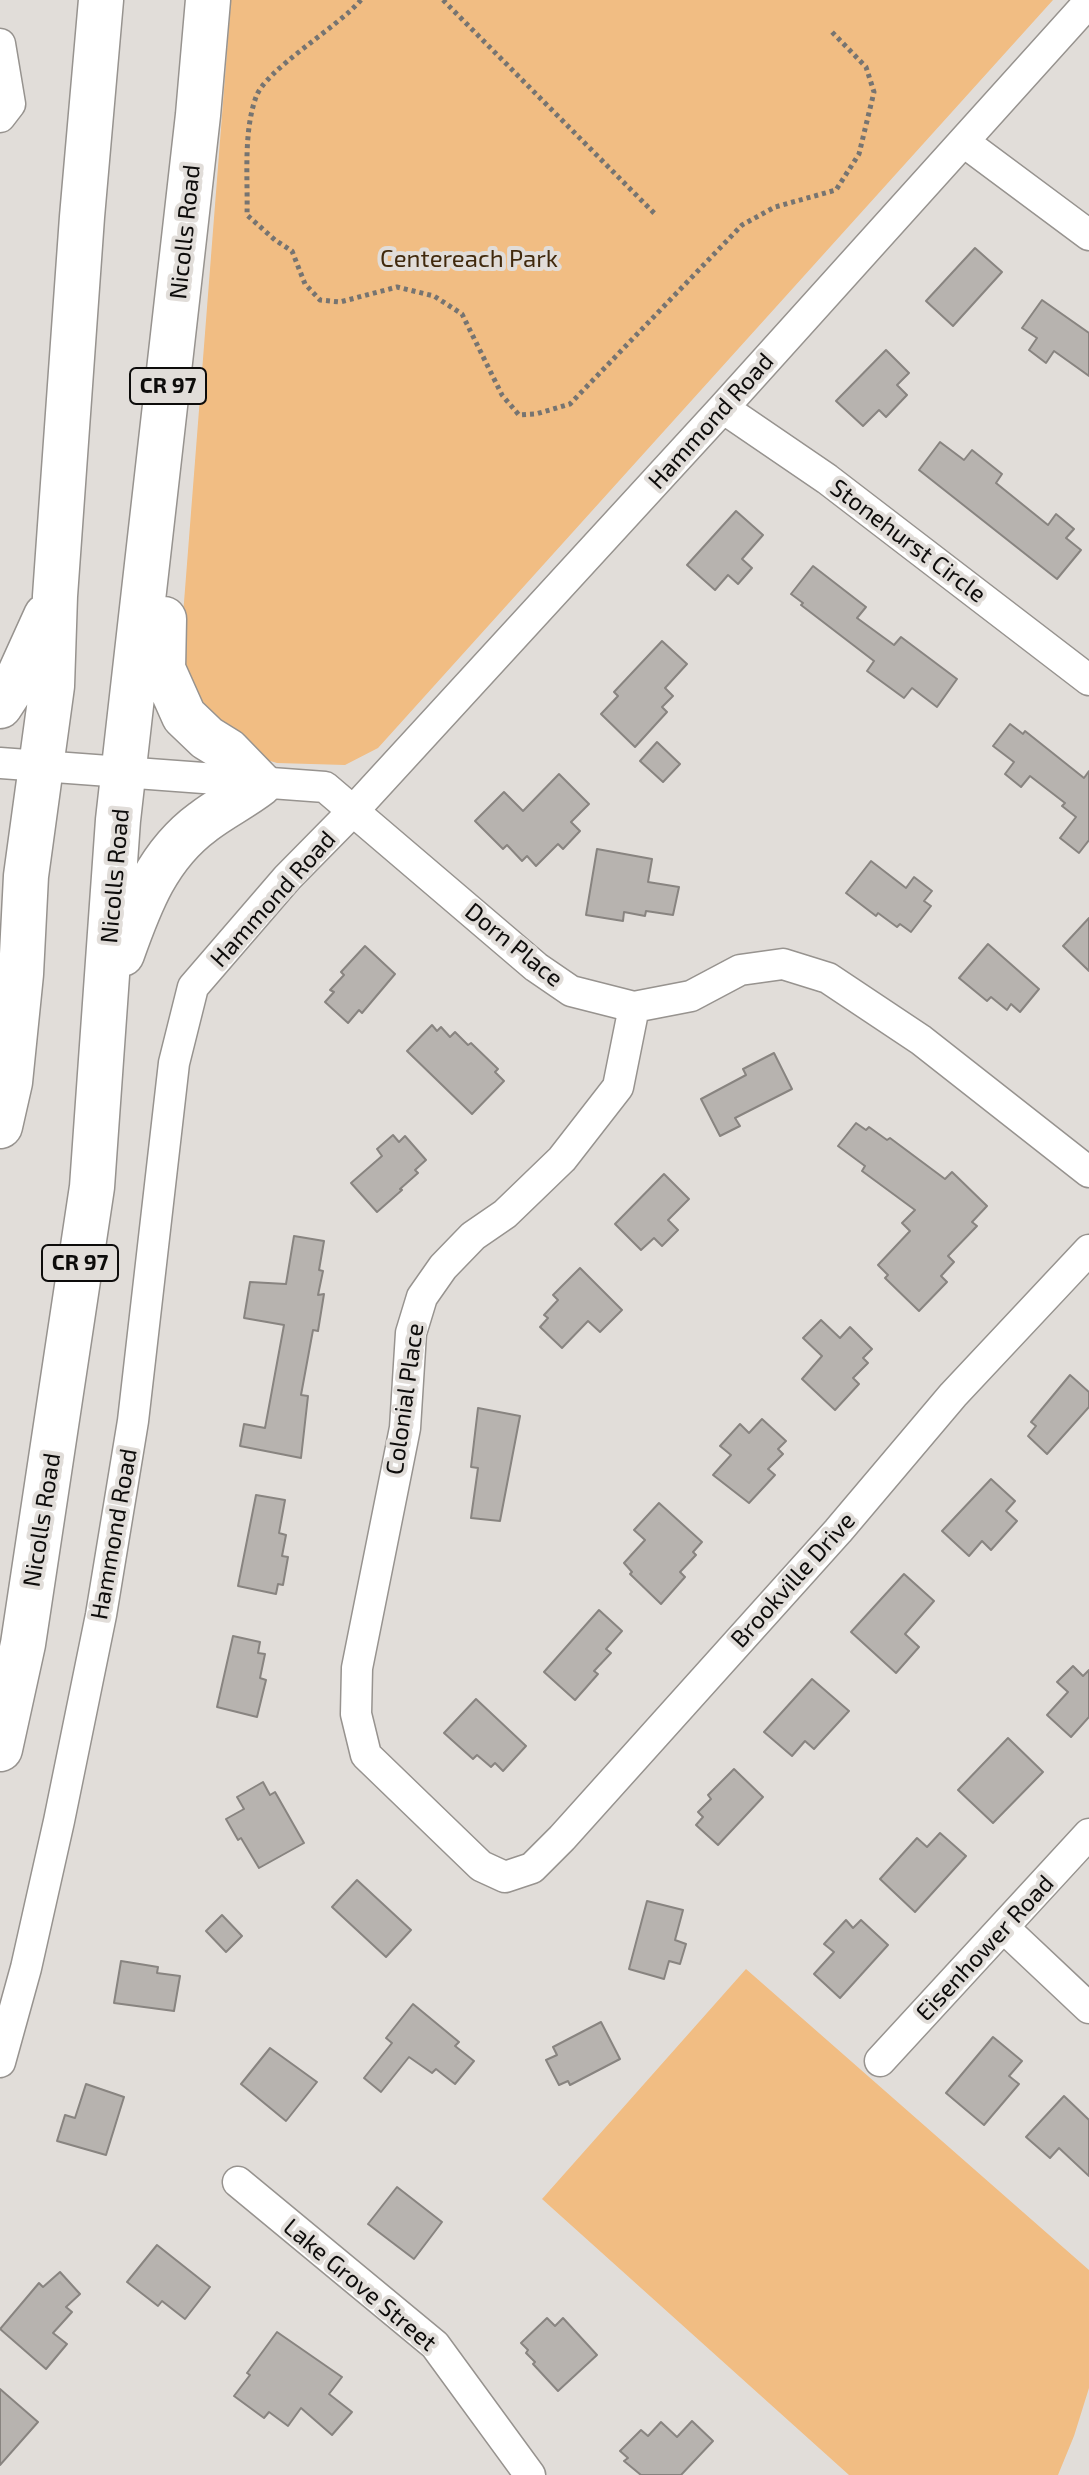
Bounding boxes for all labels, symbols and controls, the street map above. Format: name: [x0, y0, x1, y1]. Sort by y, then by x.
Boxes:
street label: Nicolls Road: [164, 163, 206, 301]
park label: Centereach Park: [380, 245, 558, 273]
street label: Hammond Road: [642, 347, 780, 495]
road number: CR 97: [130, 368, 206, 404]
street label: Stonehurst Circle: [824, 473, 992, 609]
street label: Nicolls Road: [95, 807, 135, 945]
street label: Hammond Road: [204, 825, 342, 973]
street label: Dorn Place: [459, 897, 569, 993]
road number: CR 97: [42, 1245, 118, 1281]
street label: Colonial Place: [380, 1321, 430, 1477]
street label: Hammond Road: [85, 1446, 143, 1622]
street label: Nicolls Road: [17, 1451, 67, 1589]
street label: Brookville Drive: [725, 1507, 861, 1653]
street label: Eisenhower Road: [910, 1869, 1060, 2027]
street label: Lake Grove Street: [278, 2213, 442, 2357]

